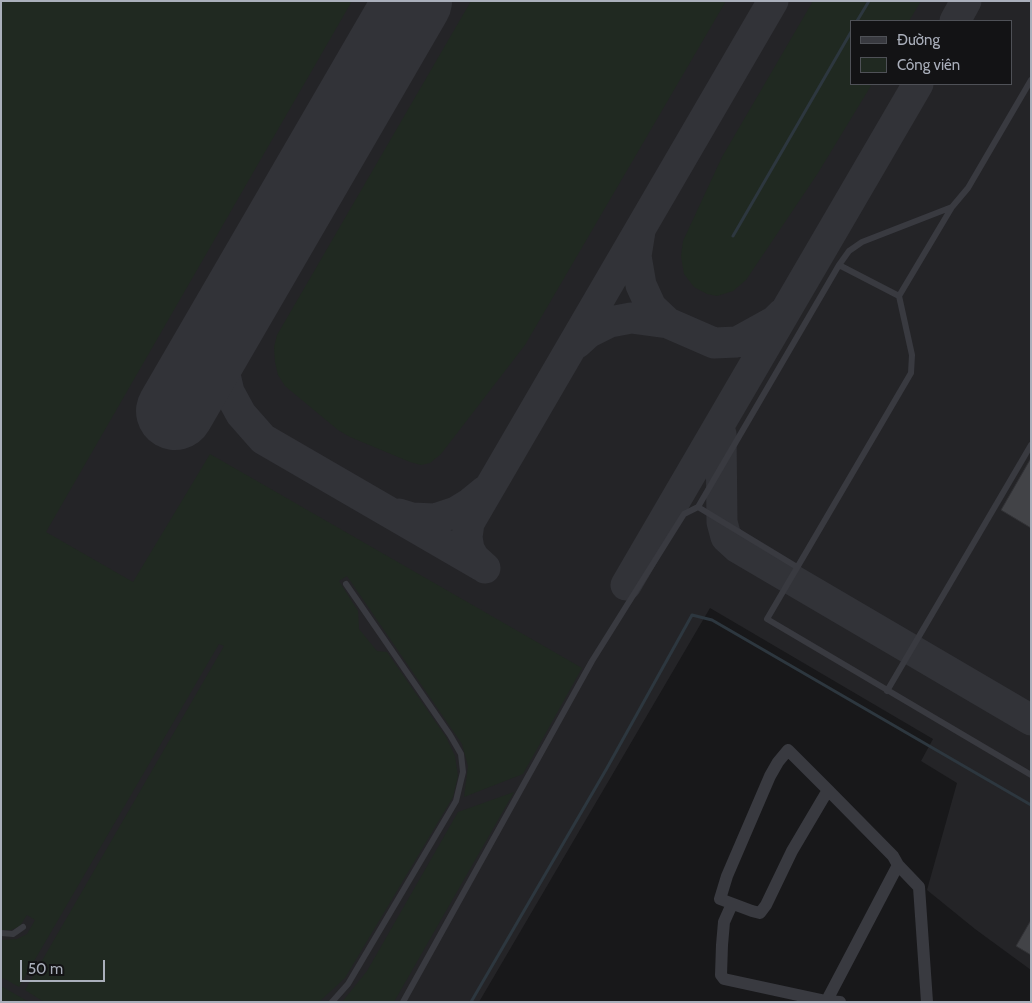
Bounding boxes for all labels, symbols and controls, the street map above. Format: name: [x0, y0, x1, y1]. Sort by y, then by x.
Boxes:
legend: [850, 20, 1012, 85]
text: Đường: [897, 31, 940, 49]
text: Công viên: [897, 56, 960, 74]
scale bar: [22, 950, 108, 982]
text: 50 m: [28, 960, 63, 978]

